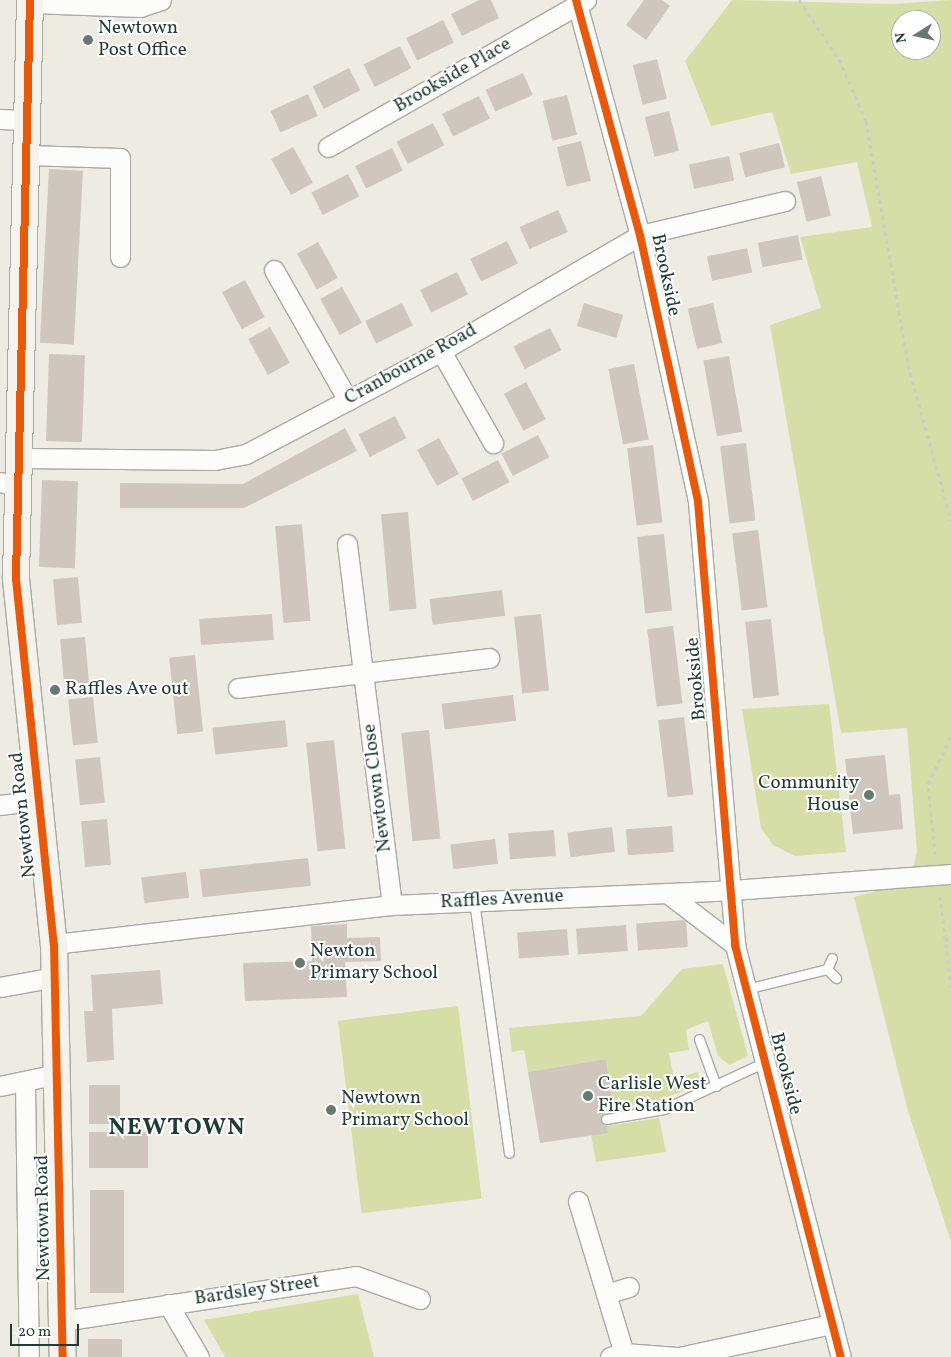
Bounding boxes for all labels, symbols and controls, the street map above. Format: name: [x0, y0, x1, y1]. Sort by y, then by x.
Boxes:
north arrow: [891, 10, 941, 60]
place label: Newtown Post Office: [98, 18, 187, 62]
text: N: [891, 31, 912, 44]
street label: Brookside Place: [390, 33, 516, 119]
marker: Newtown Post Office: [82, 34, 94, 46]
street label: Brookside: [645, 232, 685, 318]
street label: Cranbourne Road: [341, 319, 481, 411]
street label: Brookside: [682, 636, 712, 722]
place label: Raffles Ave out: [65, 679, 189, 701]
marker: Raffles Ave out: [49, 684, 61, 696]
street label: Newtown Close: [359, 722, 397, 854]
street label: Newtown Road: [6, 751, 42, 879]
place label: Community House: [758, 773, 859, 817]
marker: Community House: [863, 789, 875, 801]
street label: Raffles Avenue: [440, 885, 564, 915]
place label: Newton Primary School: [310, 941, 439, 985]
marker: Newton Primary School: [294, 957, 306, 969]
street label: Brookside: [764, 1031, 806, 1117]
place label: Carlisle West Fire Station: [598, 1074, 707, 1118]
place label: Newtown Primary School: [341, 1088, 470, 1132]
marker: Carlisle West Fire Station: [582, 1090, 594, 1102]
marker: Newtown Primary School: [325, 1104, 337, 1116]
district label: NEWTOWN: [108, 1115, 246, 1143]
street label: Newtown Road: [31, 1154, 57, 1282]
street label: Bardsley Street: [193, 1271, 321, 1311]
scale bar: [12, 1314, 81, 1346]
text: 20 m: [18, 1322, 51, 1343]

